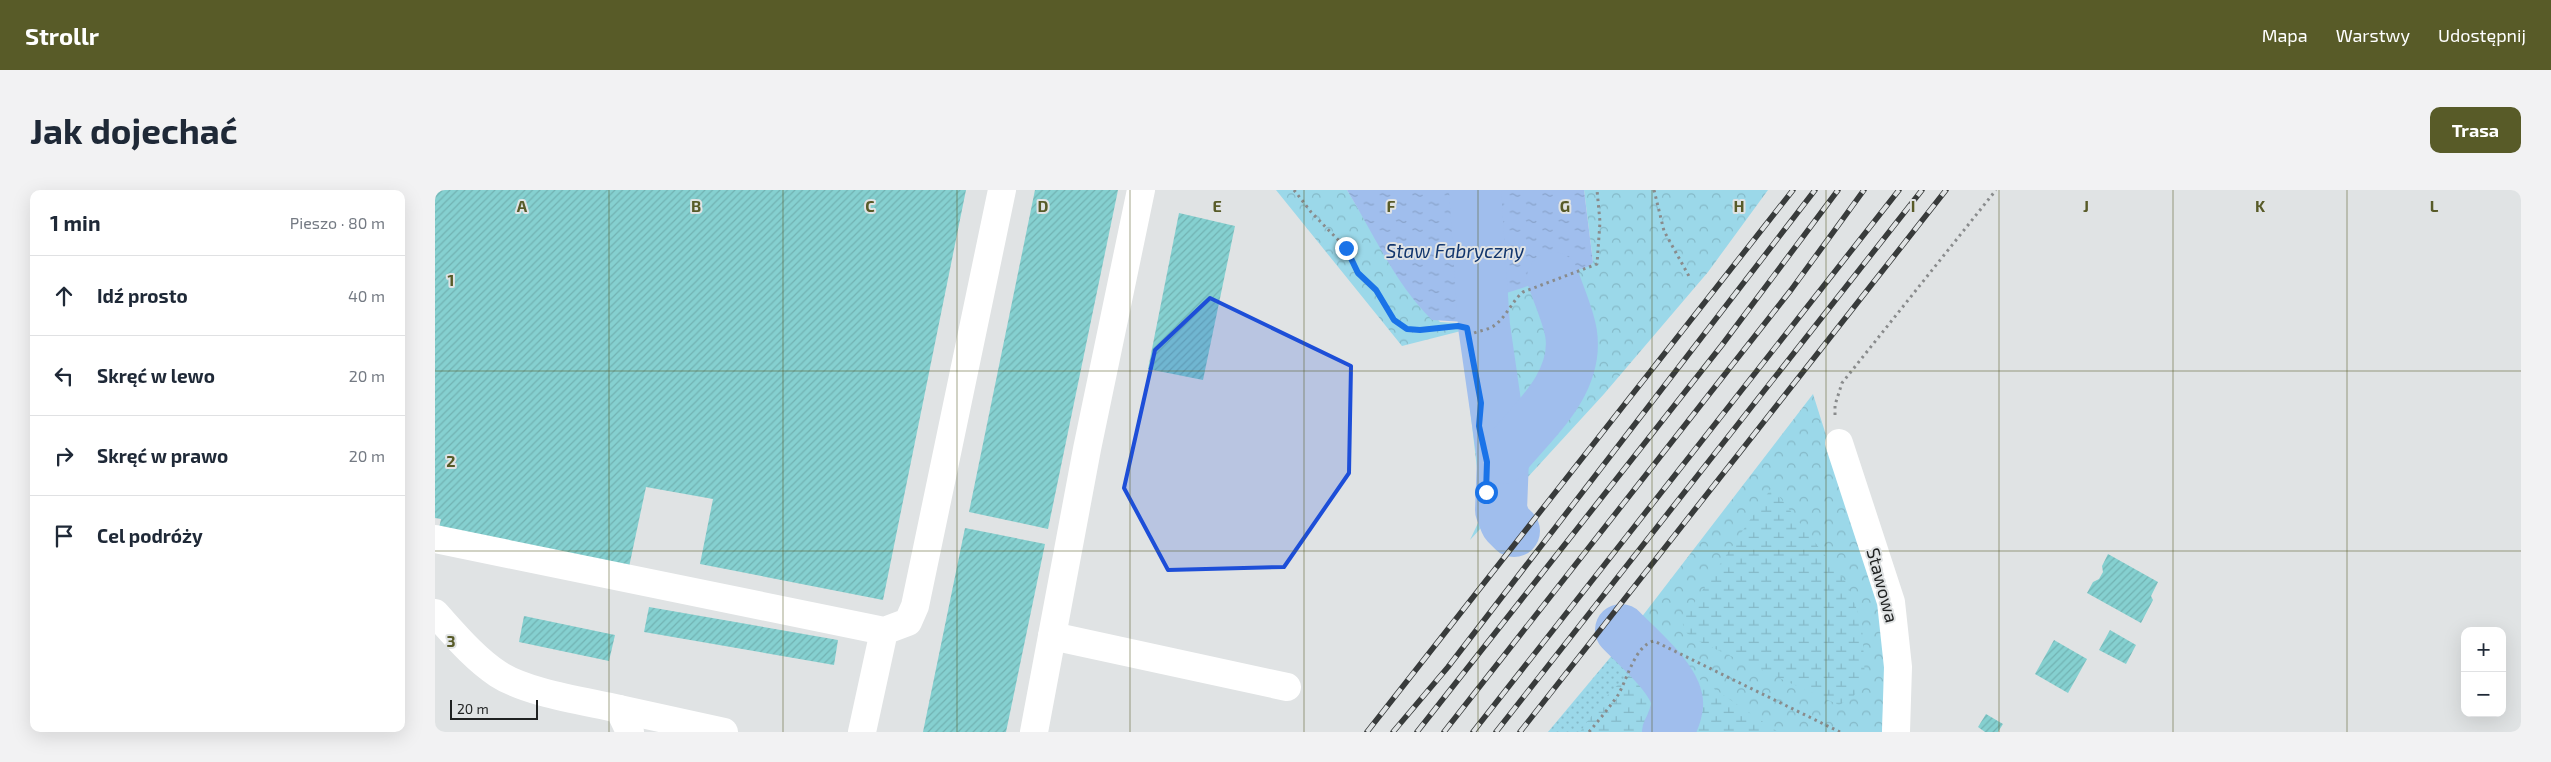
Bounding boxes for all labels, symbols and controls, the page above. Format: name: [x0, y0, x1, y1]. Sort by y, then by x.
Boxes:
text: Strollr: [25, 21, 99, 50]
text: Mapa: [2262, 24, 2308, 46]
text: Warstwy: [2336, 24, 2410, 46]
text: Udostępnij: [2438, 24, 2526, 46]
button: Trasa: [2430, 107, 2521, 153]
text: Jak dojechać: [30, 109, 238, 151]
text: A: [517, 196, 528, 215]
text: B: [691, 196, 701, 215]
text: C: [865, 196, 875, 215]
text: D: [1038, 196, 1049, 215]
text: E: [1212, 196, 1222, 215]
text: F: [1387, 196, 1396, 215]
text: G: [1560, 196, 1570, 215]
text: H: [1733, 196, 1745, 215]
text: I: [1911, 196, 1915, 215]
text: J: [2083, 196, 2089, 215]
text: K: [2255, 196, 2266, 215]
text: L: [2430, 196, 2439, 215]
text: 1 min: [50, 210, 101, 235]
text: Pieszo · 80 m: [290, 213, 385, 232]
route end: [1335, 237, 1358, 260]
water label: Staw Fabryczny: [1386, 239, 1524, 263]
text: 1: [448, 270, 454, 289]
icon: ahead: [50, 282, 78, 310]
text: Idź prosto: [97, 284, 188, 307]
text: 40 m: [348, 286, 385, 305]
icon: left: [50, 362, 78, 390]
text: Skręć w lewo: [97, 364, 215, 387]
text: 20 m: [349, 366, 385, 385]
icon: right: [50, 442, 78, 470]
text: Skręć w prawo: [97, 444, 228, 467]
text: 20 m: [349, 446, 385, 465]
text: 2: [446, 451, 456, 470]
route start: [1475, 481, 1498, 504]
icon: arrive: [50, 522, 78, 550]
text: Cel podróży: [97, 524, 203, 547]
street label: Stawowa: [1862, 545, 1904, 625]
map controls: [2461, 627, 2506, 717]
button: +: [2461, 627, 2506, 672]
text: 3: [446, 631, 456, 650]
button: −: [2461, 672, 2506, 717]
scale bar: [450, 697, 537, 720]
text: 20 m: [457, 700, 489, 717]

